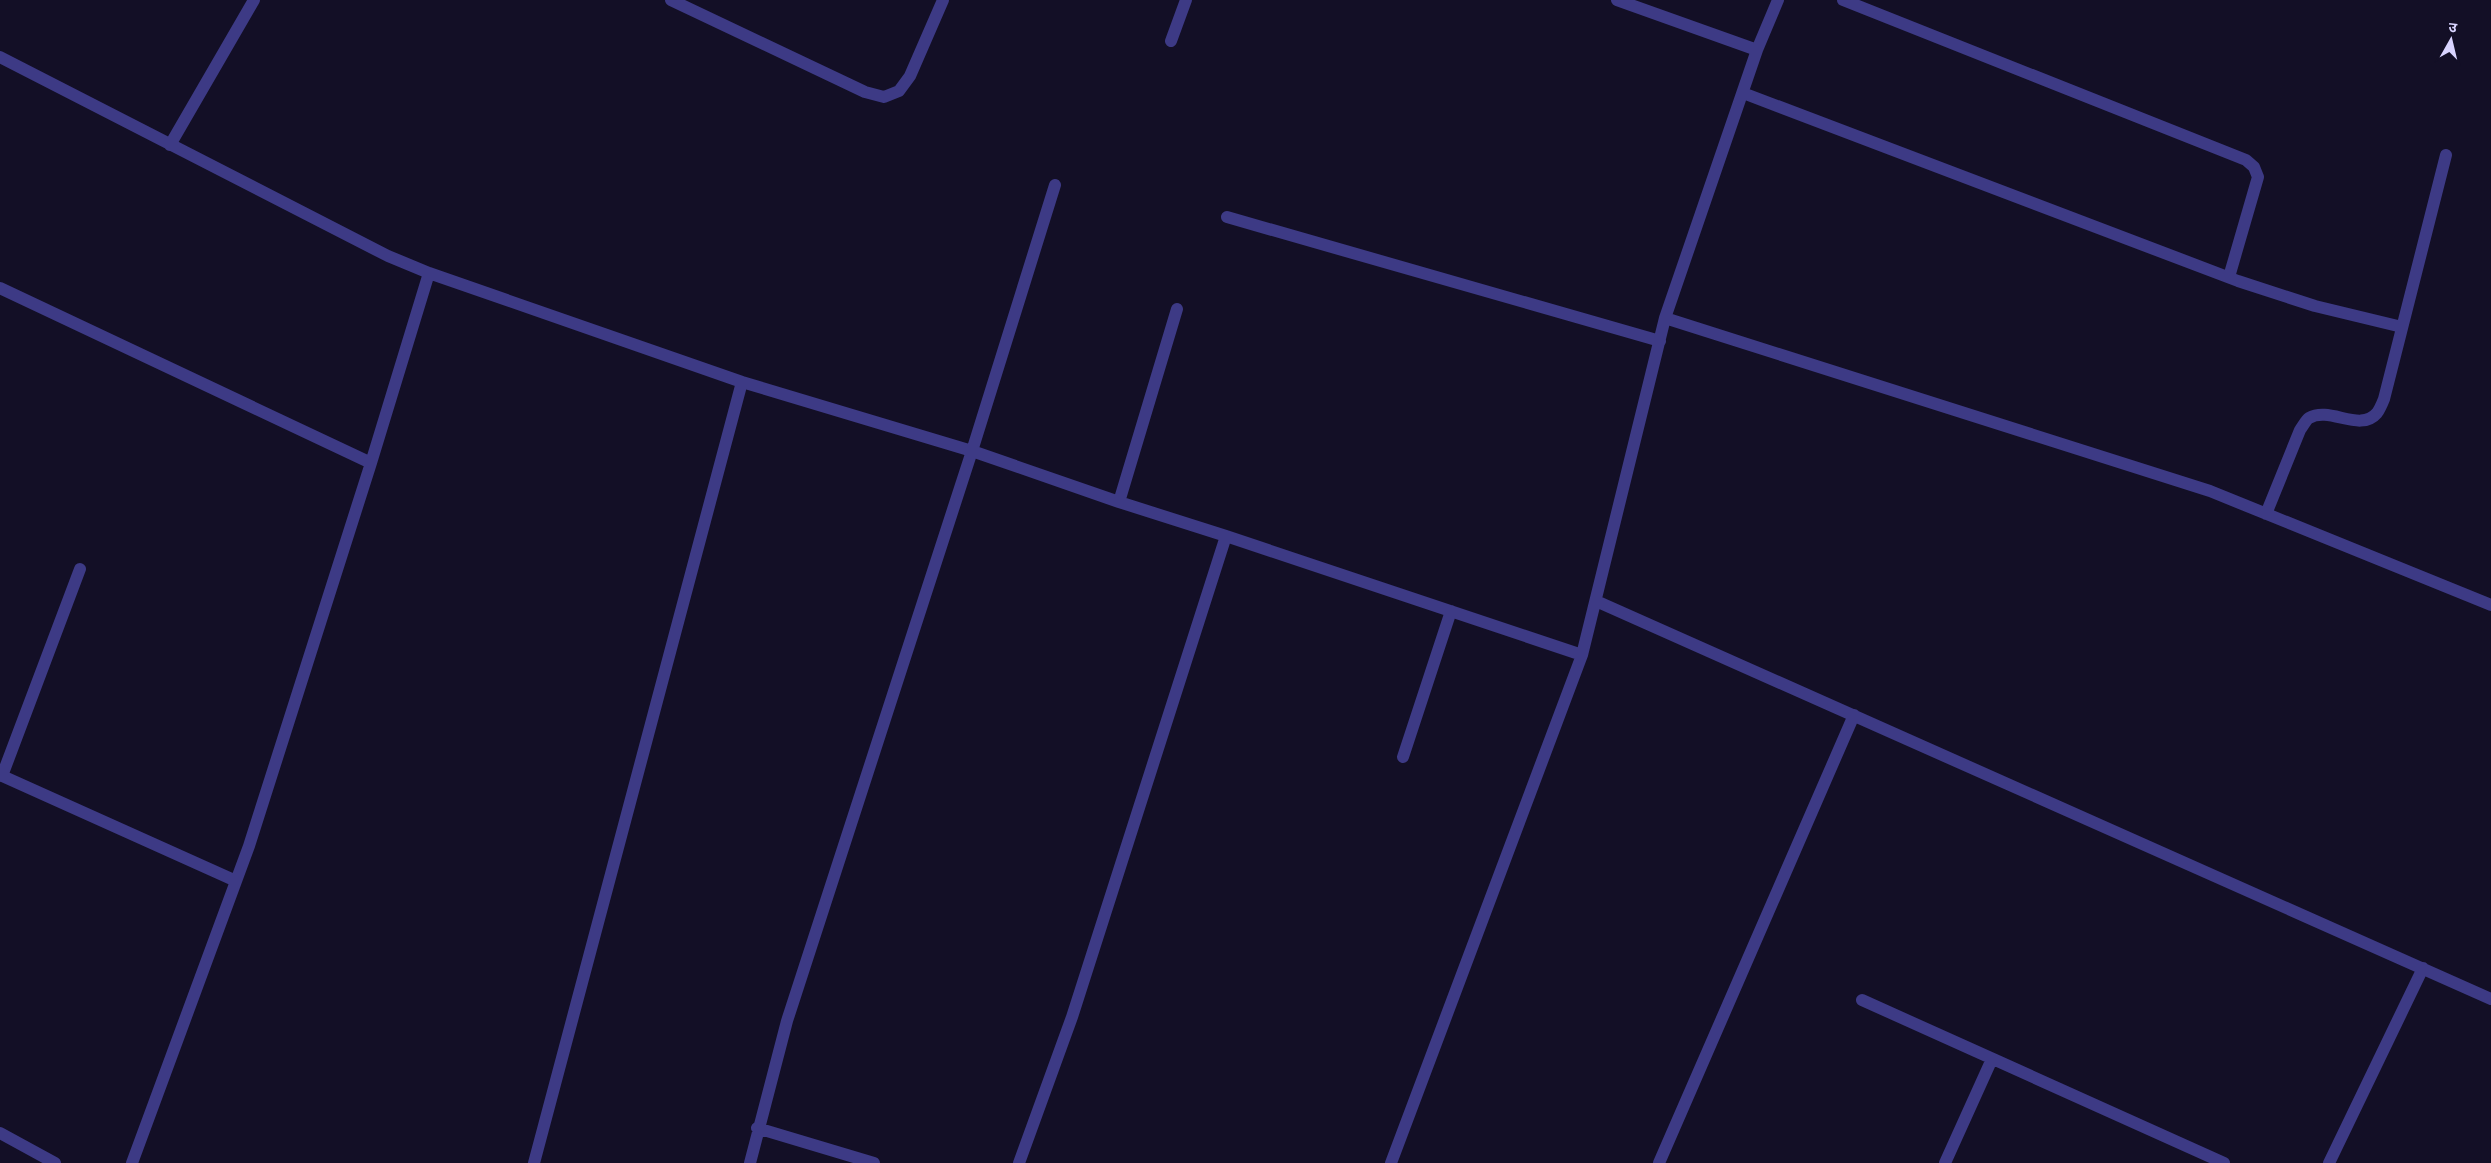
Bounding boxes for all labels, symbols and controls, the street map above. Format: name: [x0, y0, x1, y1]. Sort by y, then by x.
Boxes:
north arrow: [2426, 15, 2476, 65]
text: उ: [2447, 19, 2459, 37]

